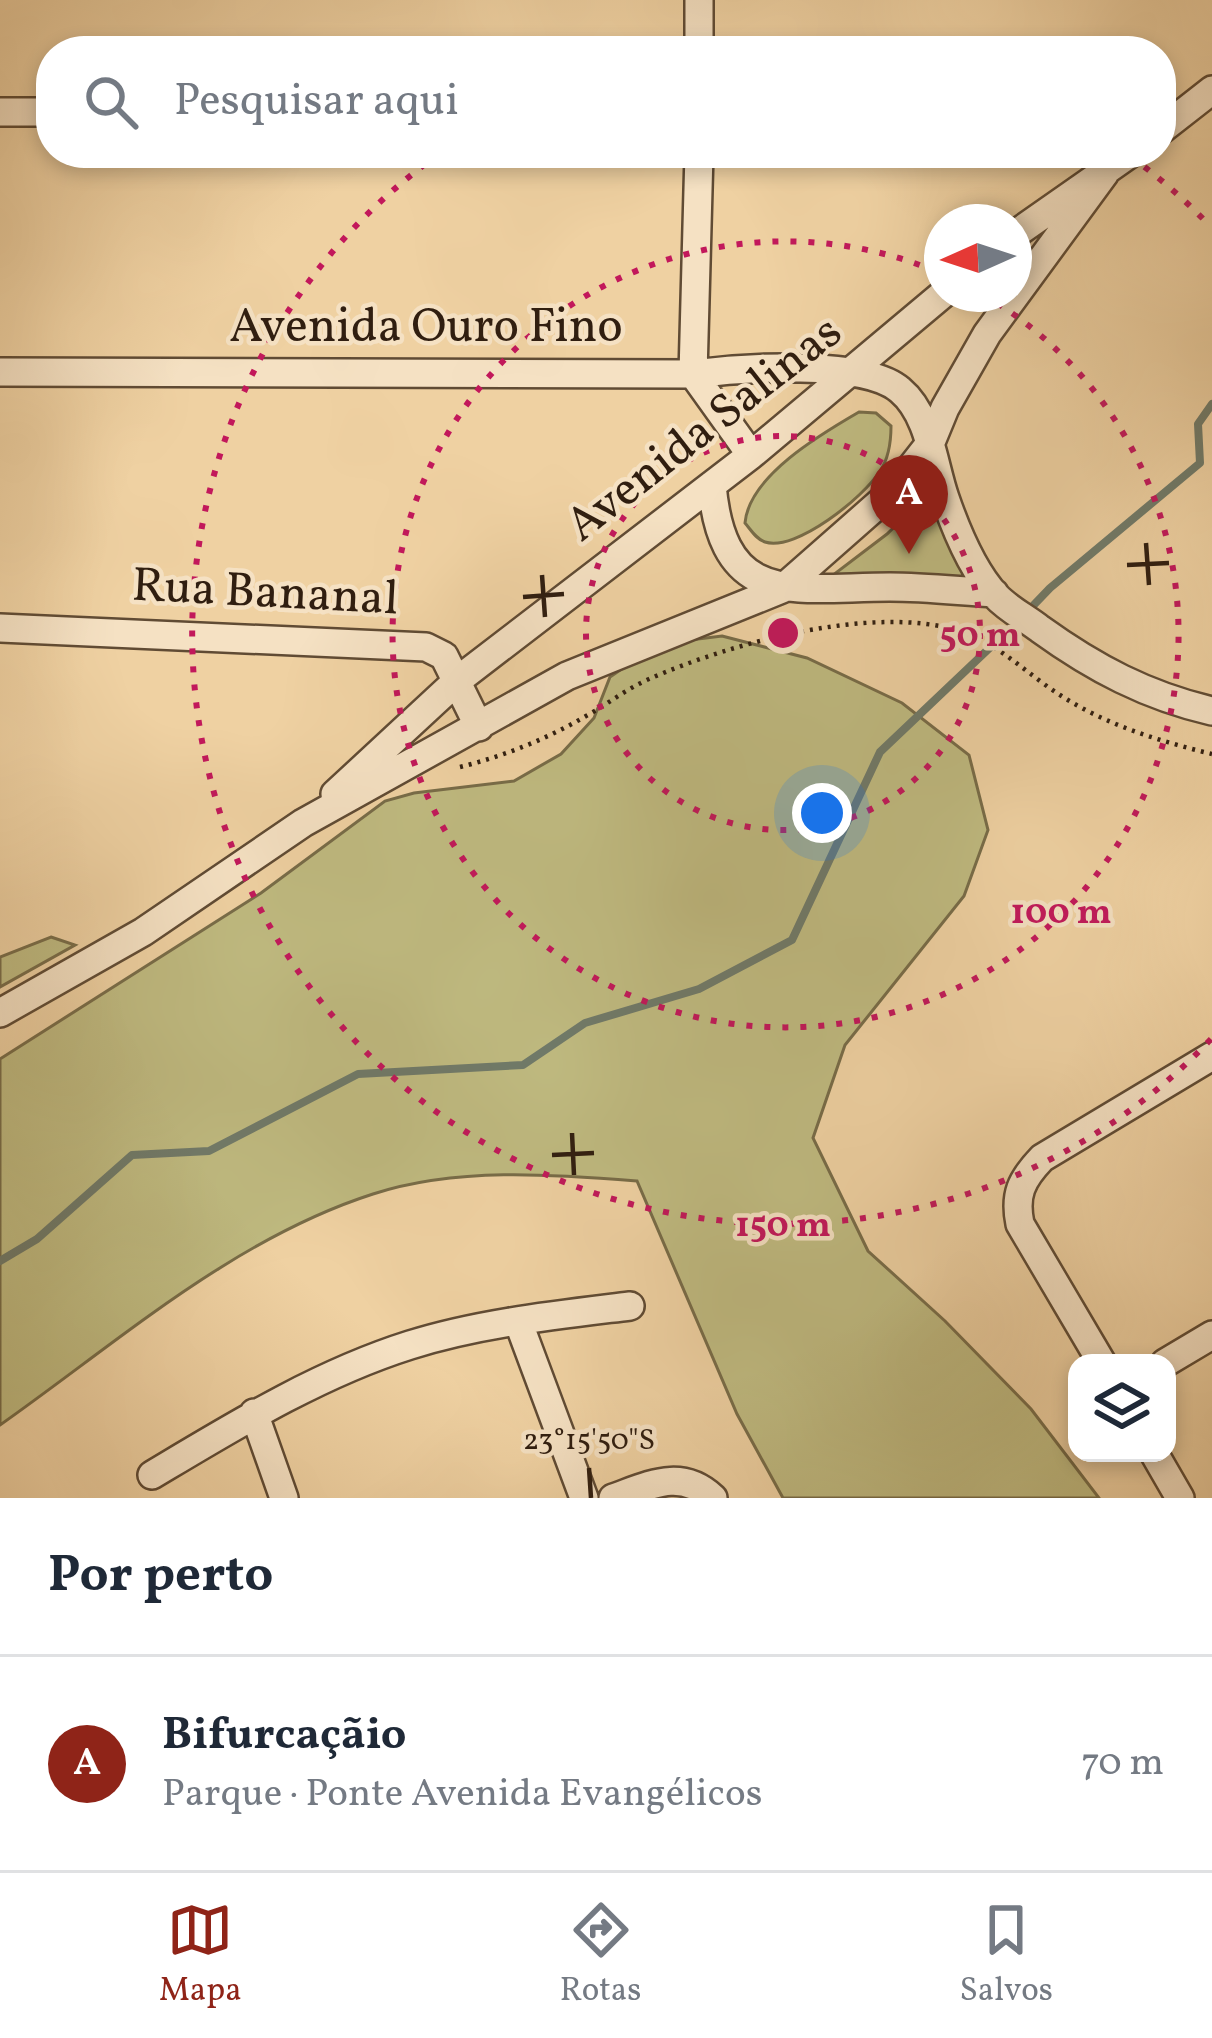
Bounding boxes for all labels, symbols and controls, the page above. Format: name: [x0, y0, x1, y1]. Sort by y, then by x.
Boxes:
search box: [36, 36, 1176, 168]
icon: search: [78, 69, 144, 135]
text: Pesquisar aqui: [174, 71, 459, 134]
north arrow: [924, 204, 1032, 312]
street label: Avenida Ouro Fino: [229, 295, 623, 362]
street label: Avenida Salinas: [553, 301, 857, 559]
pin: A: [870, 455, 948, 554]
street label: Rua Bananal: [130, 554, 400, 634]
centre of rings: [762, 612, 804, 654]
text: 50 m: [939, 612, 1021, 662]
your location: [792, 783, 852, 843]
text: 100 m: [1010, 889, 1112, 939]
text: 150 m: [735, 1202, 831, 1252]
map controls: [1068, 1354, 1176, 1462]
button: layers: [1068, 1354, 1176, 1462]
text: 23°15'50"S: [523, 1420, 655, 1462]
text: Por perto: [48, 1541, 273, 1612]
text: Bifurcaçãio: [162, 1705, 407, 1768]
text: A: [73, 1737, 101, 1791]
text: 70 m: [1081, 1737, 1164, 1791]
text: Parque · Ponte Avenida Evangélicos: [162, 1768, 762, 1822]
tab: Mapa: [159, 1897, 242, 2015]
tab: Rotas: [560, 1897, 641, 2015]
tab: Salvos: [960, 1897, 1053, 2015]

